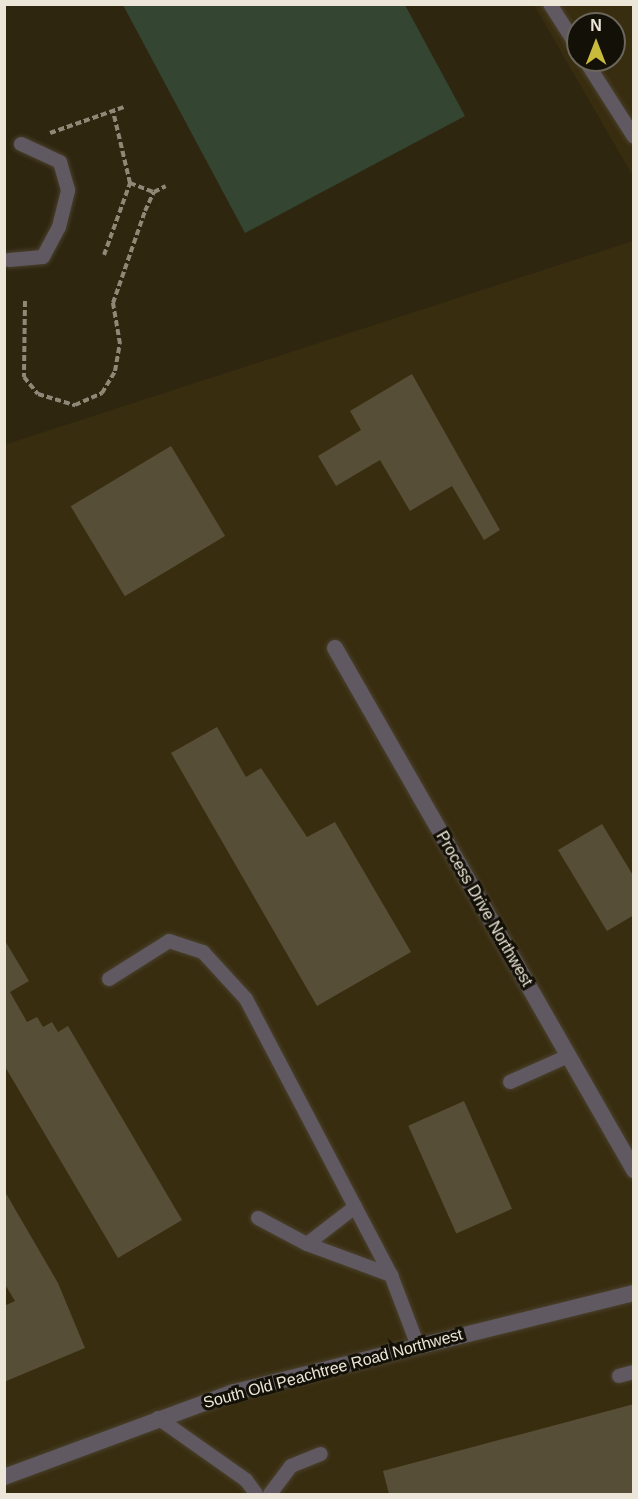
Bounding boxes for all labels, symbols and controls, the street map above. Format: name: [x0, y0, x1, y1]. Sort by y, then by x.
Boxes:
north arrow: [566, 12, 626, 72]
text: N: [590, 17, 602, 34]
street label: Process Drive Northwest: [432, 828, 536, 990]
street label: South Old Peachtree Road Northwest: [201, 1325, 465, 1413]

